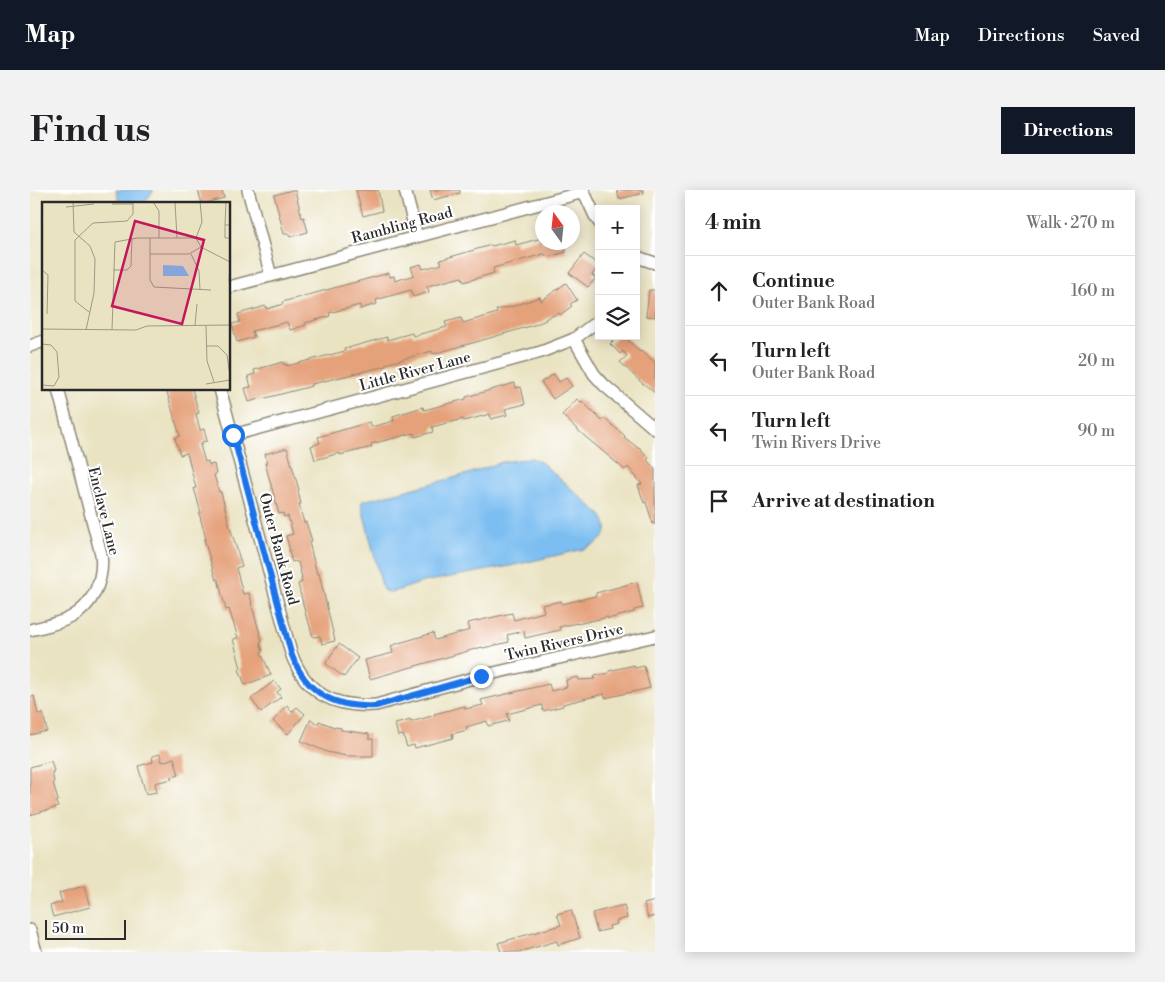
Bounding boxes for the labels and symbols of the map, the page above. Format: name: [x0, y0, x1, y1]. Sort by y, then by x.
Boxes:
inset map: [42, 202, 230, 390]
street label: Rambling Road: [349, 203, 455, 248]
north arrow: [535, 205, 580, 250]
street label: Little River Lane: [357, 348, 473, 395]
route start: [222, 424, 245, 447]
street label: Enclave Lane: [83, 465, 124, 557]
street label: Outer Bank Road: [254, 491, 303, 608]
street label: Twin Rivers Drive: [503, 620, 625, 665]
route end: [470, 665, 493, 688]
scale bar: [45, 917, 126, 940]

